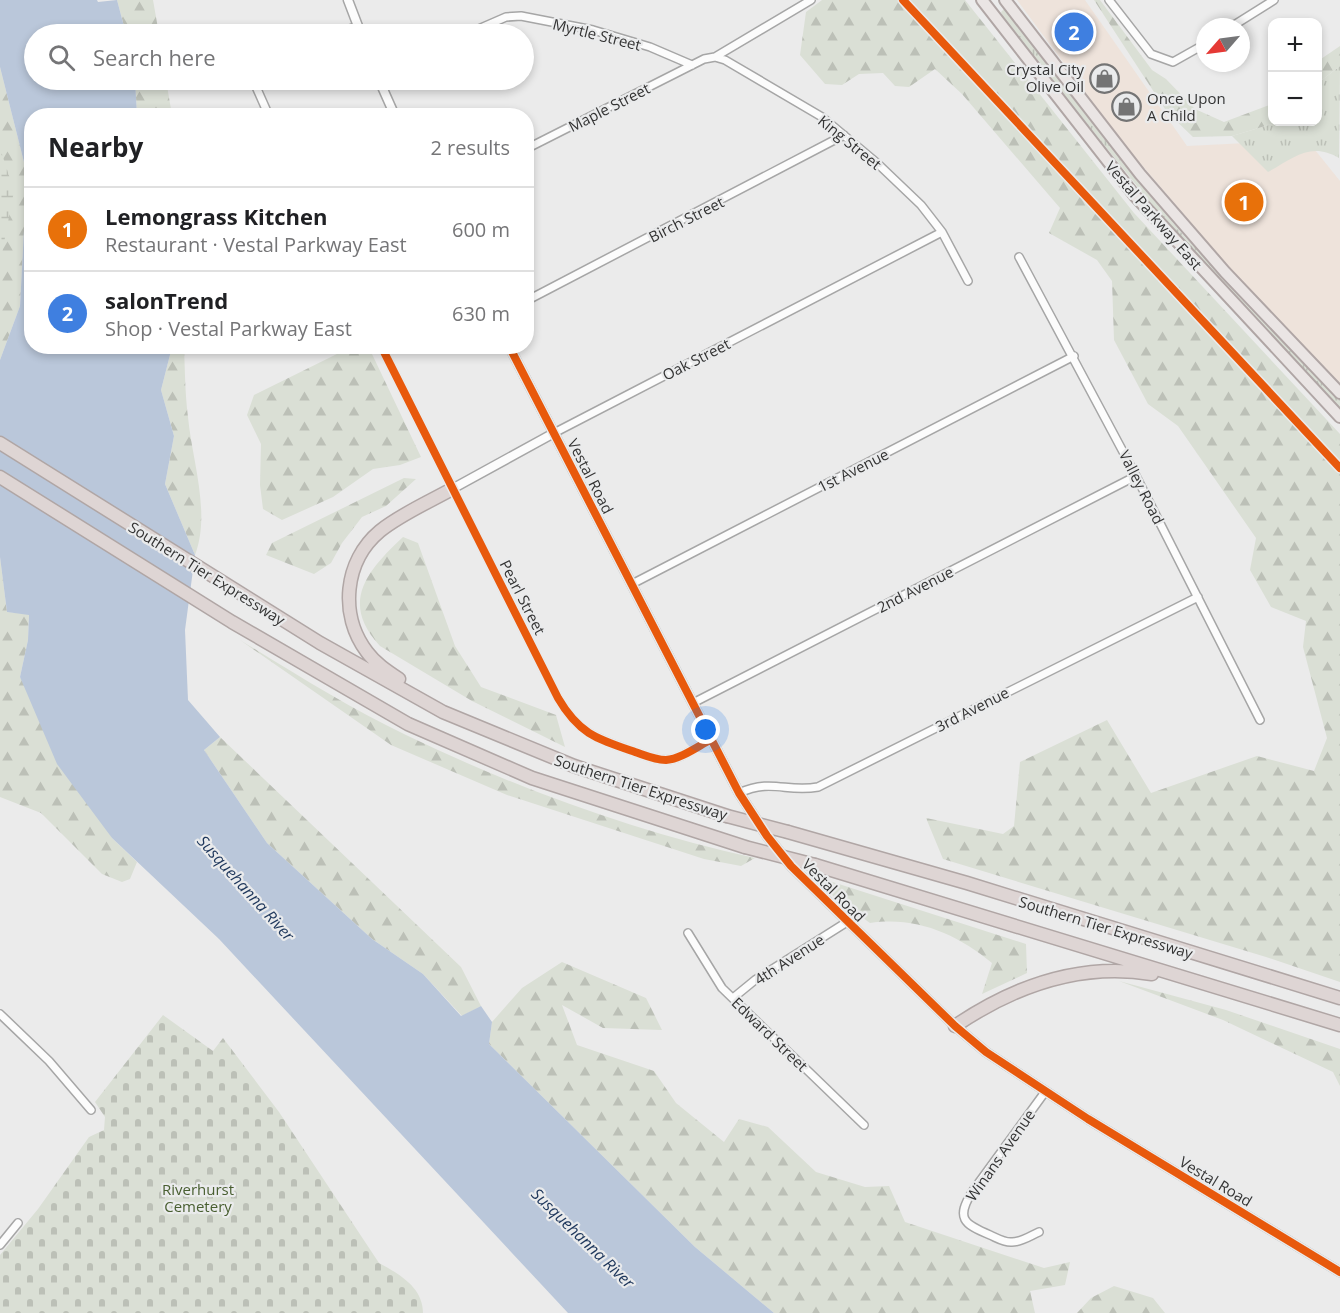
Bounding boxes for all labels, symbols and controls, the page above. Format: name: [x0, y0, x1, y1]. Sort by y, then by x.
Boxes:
pin: 2: [1054, 9, 1094, 54]
street label: Myrtle Street: [551, 13, 643, 55]
north arrow: [1196, 18, 1250, 72]
map controls: [1268, 18, 1322, 126]
button: +: [1268, 18, 1322, 72]
search box: [24, 24, 534, 90]
icon: search: [45, 41, 78, 74]
text: Search here: [93, 42, 216, 72]
place label: Crystal City Olive Oil: [1006, 59, 1084, 96]
shop icon: Crystal City Olive Oil: [1089, 62, 1121, 94]
button: −: [1268, 72, 1322, 126]
street label: Maple Street: [565, 78, 653, 136]
place label: Once Upon A Child: [1147, 88, 1226, 125]
shop icon: Once Upon A Child: [1110, 91, 1142, 123]
street label: King Street: [814, 110, 886, 174]
text: Nearby: [48, 129, 143, 165]
text: 2 results: [430, 134, 510, 161]
street label: Vestal Parkway East: [1101, 156, 1207, 274]
pin: 1: [1224, 180, 1264, 224]
street label: Birch Street: [645, 192, 727, 246]
text: Lemongrass Kitchen: [105, 201, 328, 231]
text: 1: [62, 216, 73, 243]
text: 600 m: [452, 216, 510, 243]
text: Restaurant · Vestal Parkway East: [105, 231, 407, 258]
text: salonTrend: [105, 285, 228, 315]
text: 2: [62, 300, 73, 327]
text: 630 m: [452, 300, 510, 327]
text: Shop · Vestal Parkway East: [105, 315, 352, 342]
street label: Oak Street: [659, 333, 733, 385]
street label: Vestal Road: [564, 435, 618, 517]
street label: 1st Avenue: [814, 444, 892, 496]
street label: Valley Road: [1115, 447, 1169, 527]
street label: Southern Tier Expressway: [125, 517, 289, 630]
street label: Pearl Street: [496, 556, 550, 638]
street label: 2nd Avenue: [873, 561, 957, 617]
street label: 3rd Avenue: [932, 682, 1012, 736]
your location: [691, 715, 720, 744]
street label: Southern Tier Expressway: [552, 750, 731, 825]
water label: Susquehanna River: [193, 830, 300, 946]
street label: Vestal Road: [798, 854, 870, 926]
street label: Southern Tier Expressway: [1017, 891, 1196, 963]
street label: 4th Avenue: [750, 929, 828, 989]
street label: Edward Street: [728, 993, 812, 1075]
street label: Winans Avenue: [961, 1105, 1039, 1205]
street label: Vestal Road: [1176, 1151, 1256, 1211]
park label: Riverhurst Cemetery: [162, 1179, 234, 1216]
water label: Susquehanna River: [527, 1183, 640, 1293]

